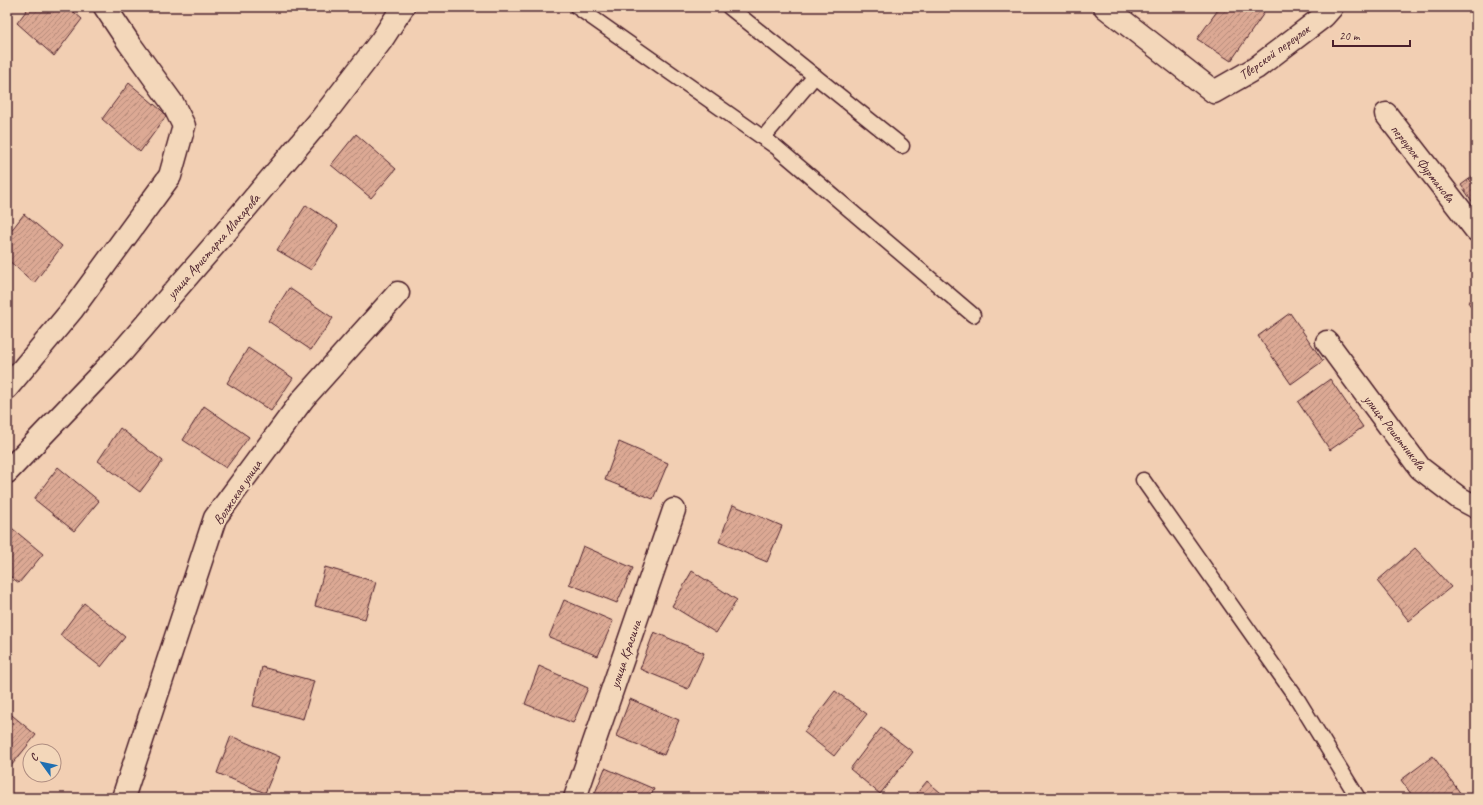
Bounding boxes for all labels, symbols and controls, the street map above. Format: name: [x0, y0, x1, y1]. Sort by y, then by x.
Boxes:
street label: Тверской переулок: [1236, 20, 1315, 84]
scale bar: [1333, 22, 1410, 48]
text: 20 m: [1339, 28, 1361, 44]
street label: переулок Фурманова: [1387, 121, 1459, 207]
street label: улица Аристарха Макарова: [162, 190, 264, 303]
street label: улица Решетникова: [1359, 391, 1430, 474]
street label: Волжская улица: [209, 455, 266, 528]
street label: улица Красина: [606, 617, 645, 691]
north arrow: [22, 743, 62, 783]
text: С: [26, 750, 42, 764]

